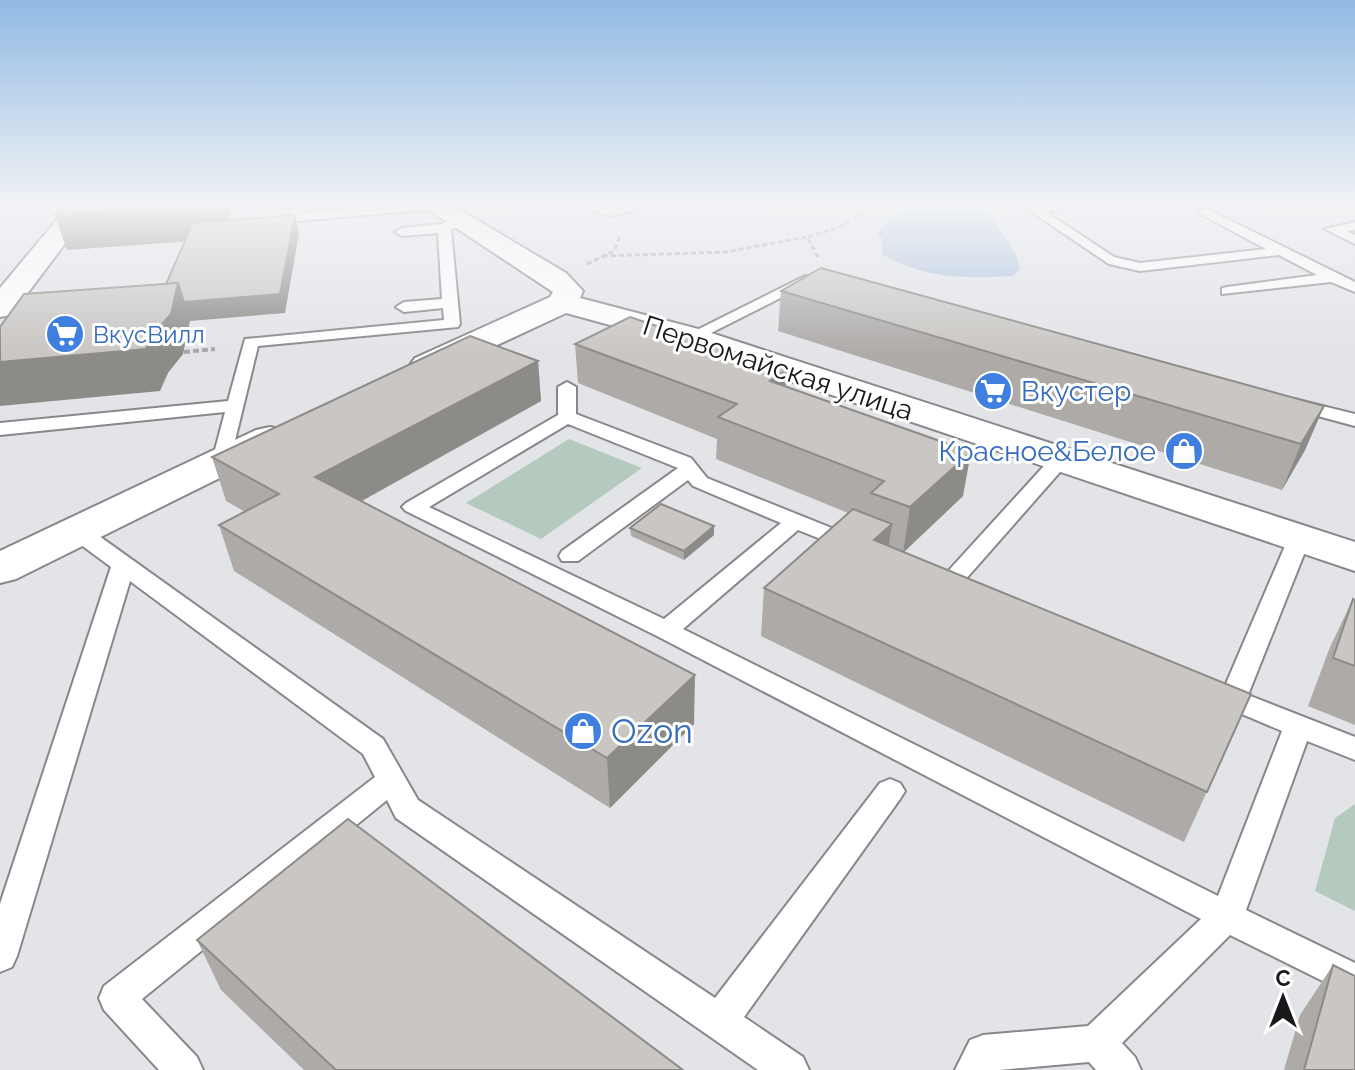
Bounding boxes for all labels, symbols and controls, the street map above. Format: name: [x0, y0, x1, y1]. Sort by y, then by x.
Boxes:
street label: Первомайская улица: [639, 309, 917, 427]
supermarket icon: ВкусВилл: [44, 313, 86, 355]
place label: ВкусВилл: [93, 320, 205, 349]
supermarket icon: Вкустер: [972, 370, 1014, 412]
place label: Вкустер: [1021, 375, 1131, 408]
shop icon: Красное&Белое: [1163, 430, 1205, 472]
place label: Красное&Белое: [939, 435, 1156, 468]
shop icon: Ozon: [562, 710, 604, 752]
place label: Ozon: [611, 711, 693, 751]
north arrow: [1243, 958, 1323, 1038]
text: С: [1275, 965, 1291, 991]

